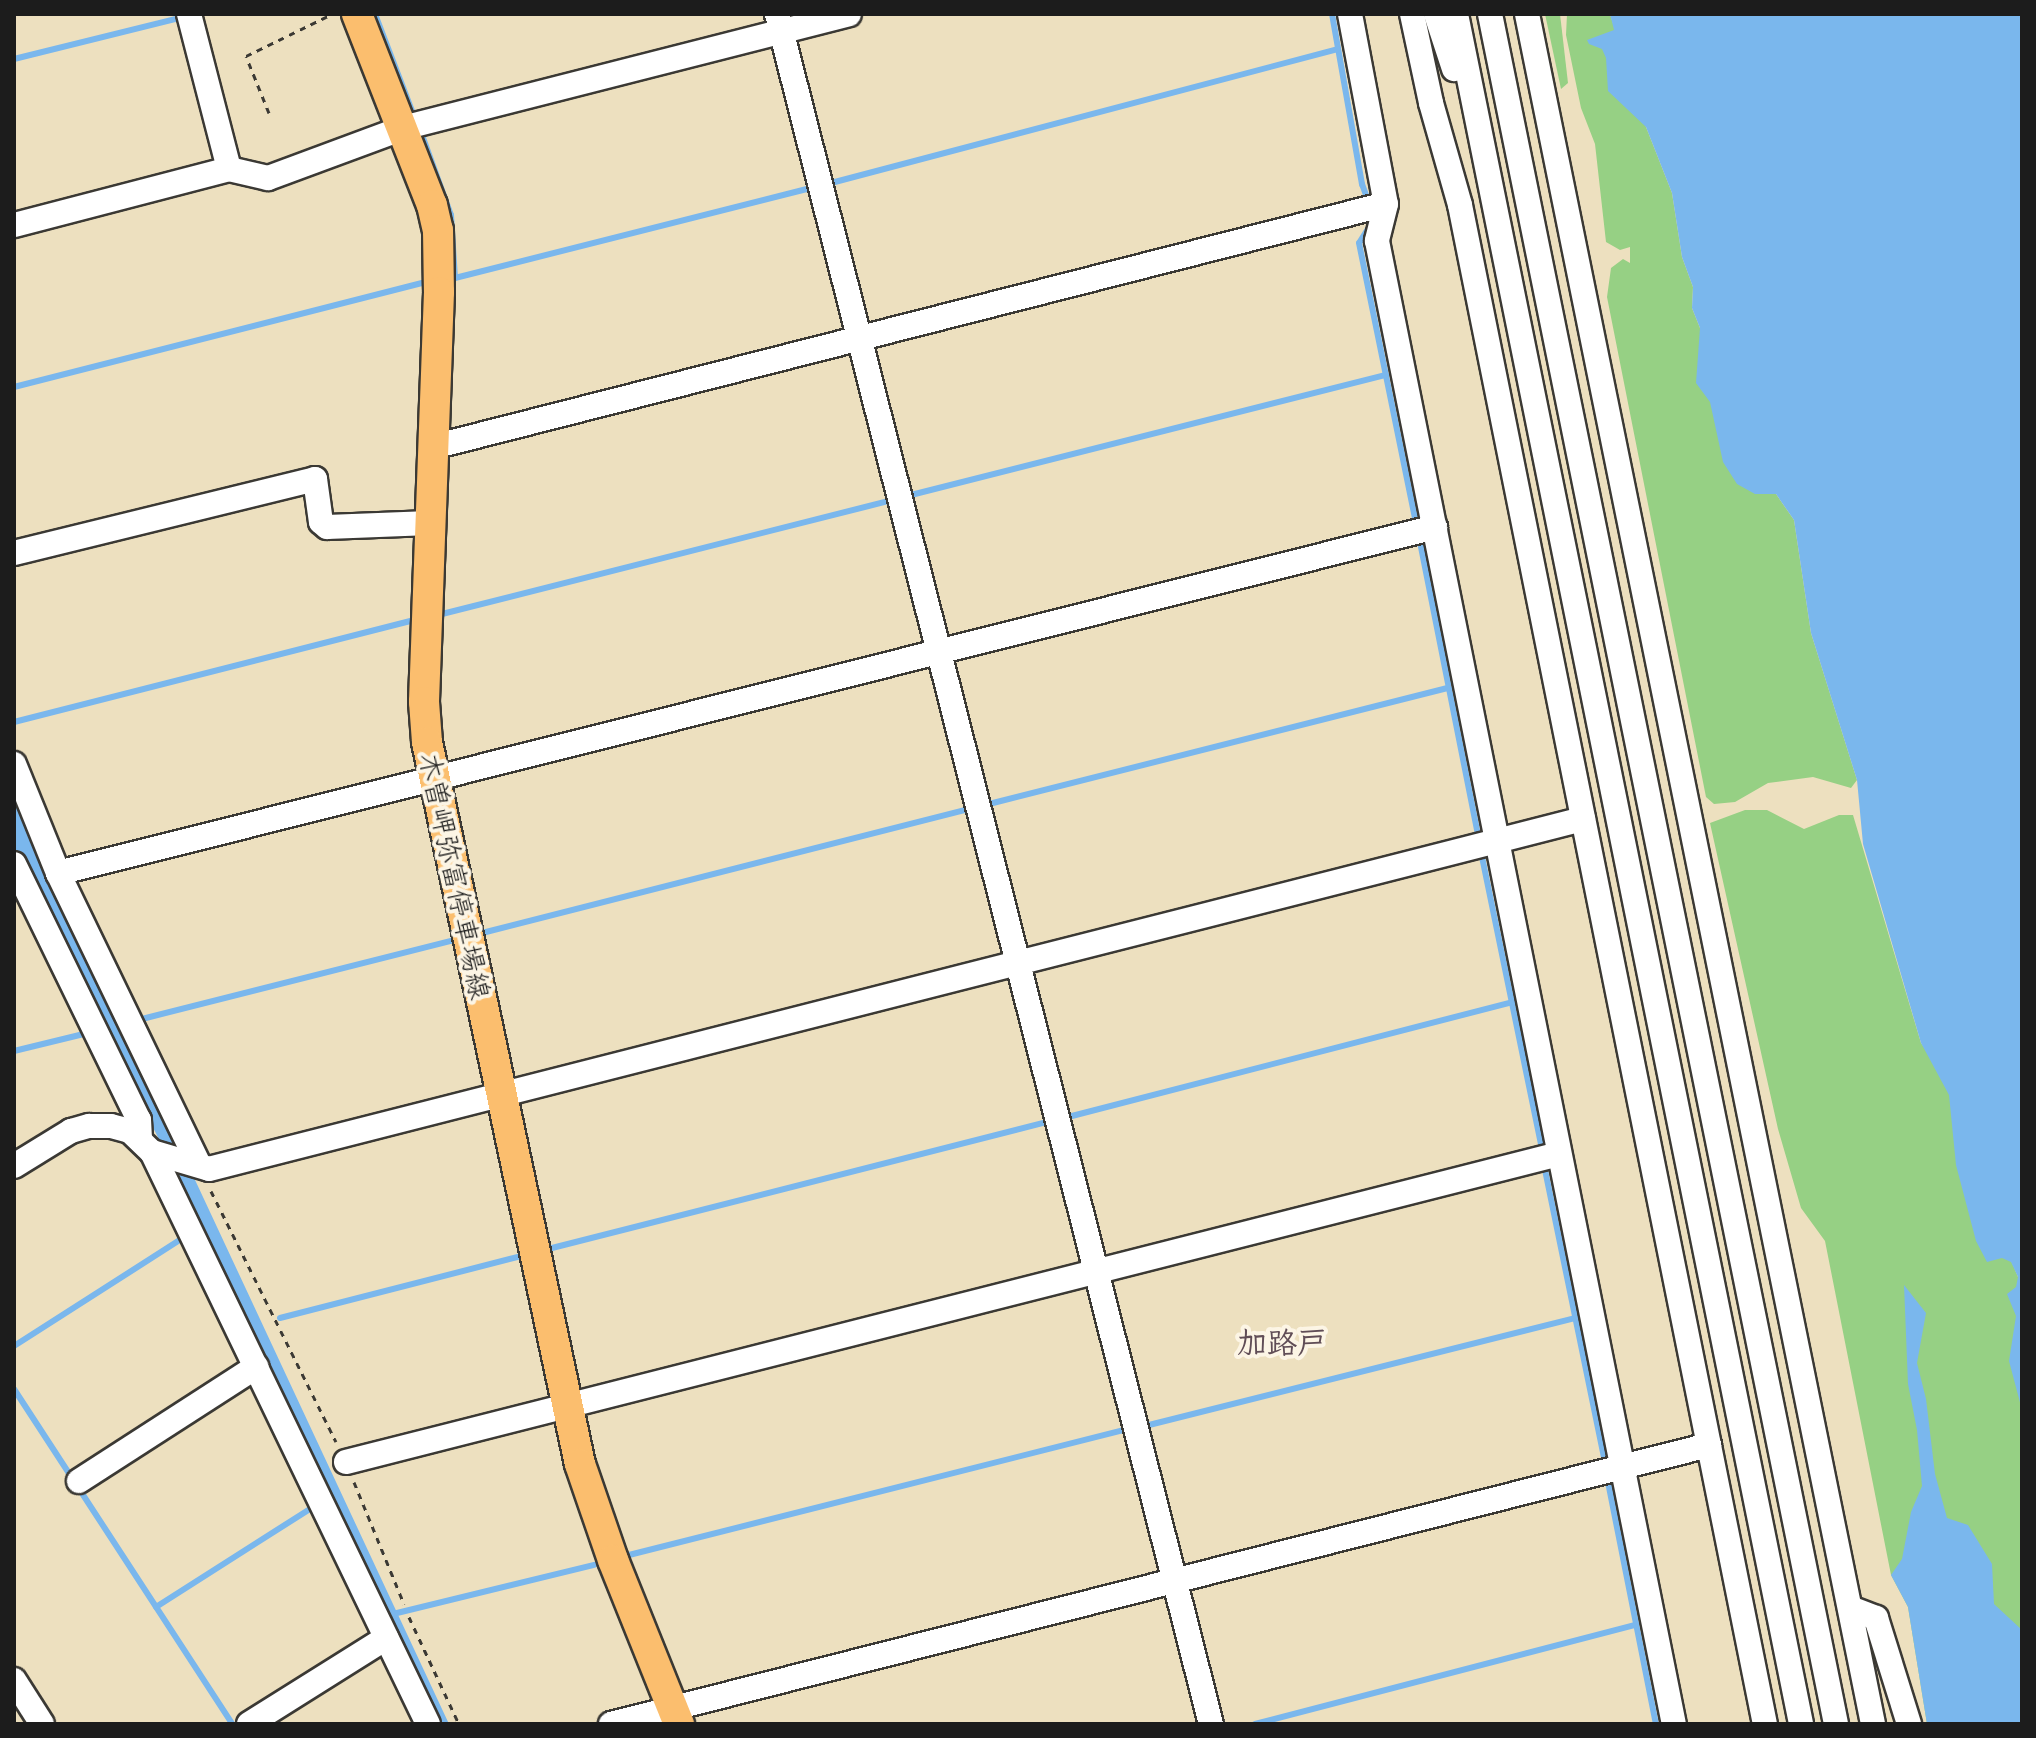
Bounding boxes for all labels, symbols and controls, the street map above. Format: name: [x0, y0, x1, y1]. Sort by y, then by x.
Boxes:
street label: 木曽岬弥富停車場線: [412, 749, 498, 1003]
district label: 加路戸: [1237, 1324, 1327, 1360]

